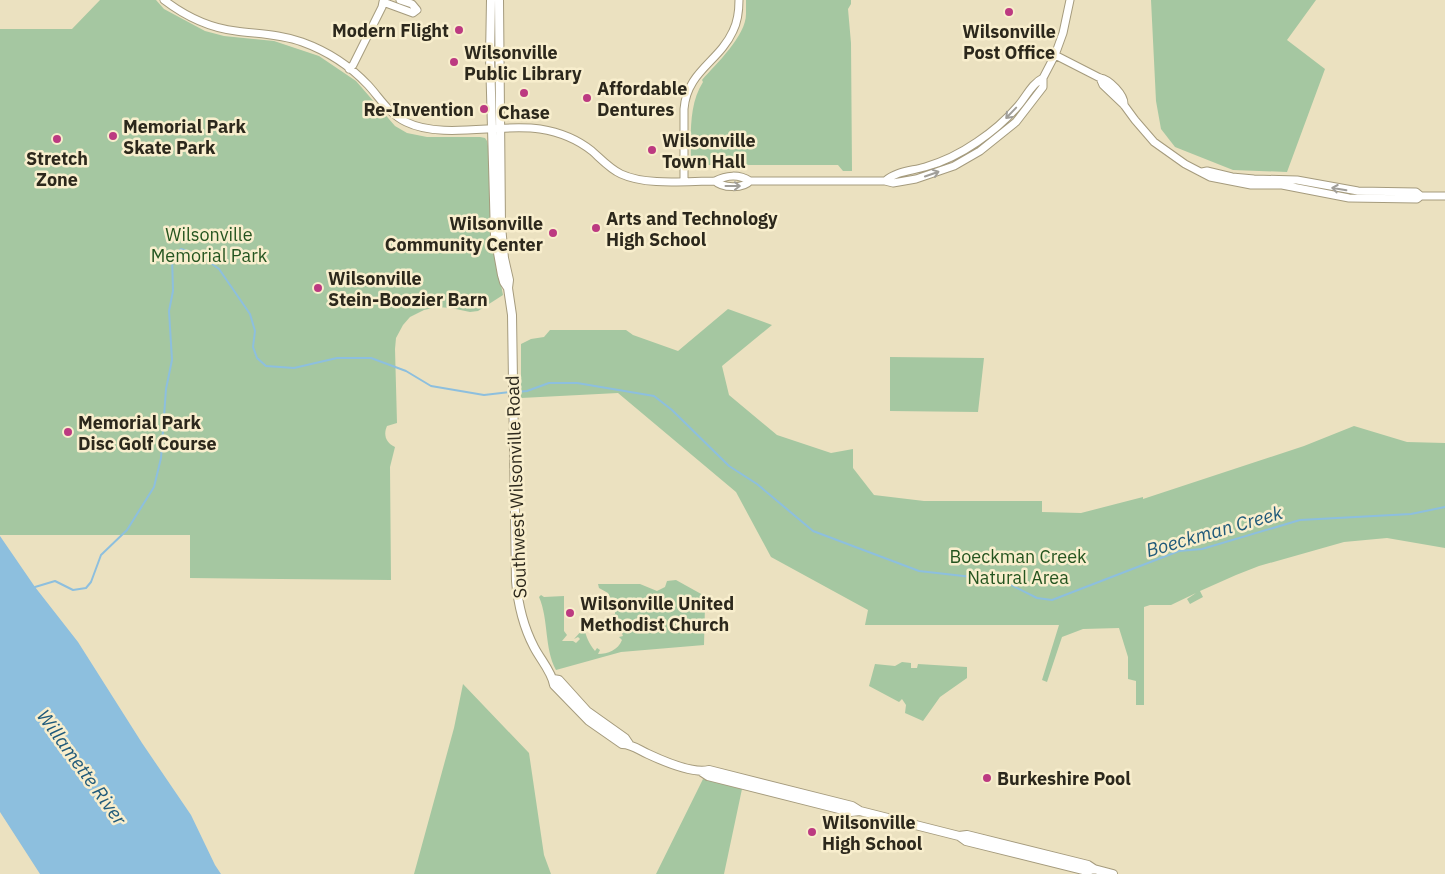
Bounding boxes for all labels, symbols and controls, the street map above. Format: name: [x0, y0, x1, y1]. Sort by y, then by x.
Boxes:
marker: Wilsonville Post Office: [1003, 6, 1015, 18]
place label: Modern Flight: [332, 19, 449, 42]
place label: Wilsonville Post Office: [962, 20, 1056, 64]
marker: Modern Flight: [453, 24, 465, 36]
place label: Wilsonville Public Library: [464, 41, 582, 85]
marker: Wilsonville Public Library: [448, 56, 460, 68]
place label: Affordable Dentures: [597, 77, 687, 121]
marker: Chase: [518, 87, 530, 99]
marker: Affordable Dentures: [581, 92, 593, 104]
place label: Re-Invention: [363, 98, 474, 121]
place label: Chase: [498, 101, 550, 124]
marker: Re-Invention: [478, 103, 490, 115]
one-way arrow: [1005, 107, 1017, 120]
place label: Memorial Park Skate Park: [123, 115, 247, 159]
place label: Wilsonville Town Hall: [662, 129, 756, 173]
marker: Memorial Park Skate Park: [107, 130, 119, 142]
marker: Stretch Zone: [51, 133, 63, 145]
marker: Wilsonville Town Hall: [646, 144, 658, 156]
place label: Stretch Zone: [26, 147, 88, 191]
one-way arrow: [924, 169, 939, 178]
one-way arrow: [724, 181, 740, 191]
one-way arrow: [1331, 183, 1347, 193]
place label: Arts and Technology High School: [606, 207, 778, 251]
place label: Wilsonville Community Center: [385, 212, 543, 256]
marker: Arts and Technology High School: [590, 222, 602, 234]
park label: Wilsonville Memorial Park: [151, 223, 268, 267]
marker: Wilsonville Community Center: [547, 227, 559, 239]
place label: Wilsonville Stein-Boozier Barn: [328, 267, 488, 311]
marker: Wilsonville Stein-Boozier Barn: [312, 282, 324, 294]
street label: Southwest Wilsonville Road: [501, 375, 531, 599]
place label: Memorial Park Disc Golf Course: [78, 411, 217, 455]
marker: Memorial Park Disc Golf Course: [62, 426, 74, 438]
water label: Boeckman Creek: [1143, 500, 1286, 562]
park label: Boeckman Creek Natural Area: [950, 545, 1087, 589]
place label: Wilsonville United Methodist Church: [580, 592, 734, 636]
marker: Wilsonville United Methodist Church: [564, 607, 576, 619]
water label: Willamette River: [32, 705, 133, 830]
place label: Burkeshire Pool: [997, 767, 1131, 790]
marker: Burkeshire Pool: [981, 772, 993, 784]
place label: Wilsonville High School: [822, 811, 923, 855]
marker: Wilsonville High School: [806, 826, 818, 838]

